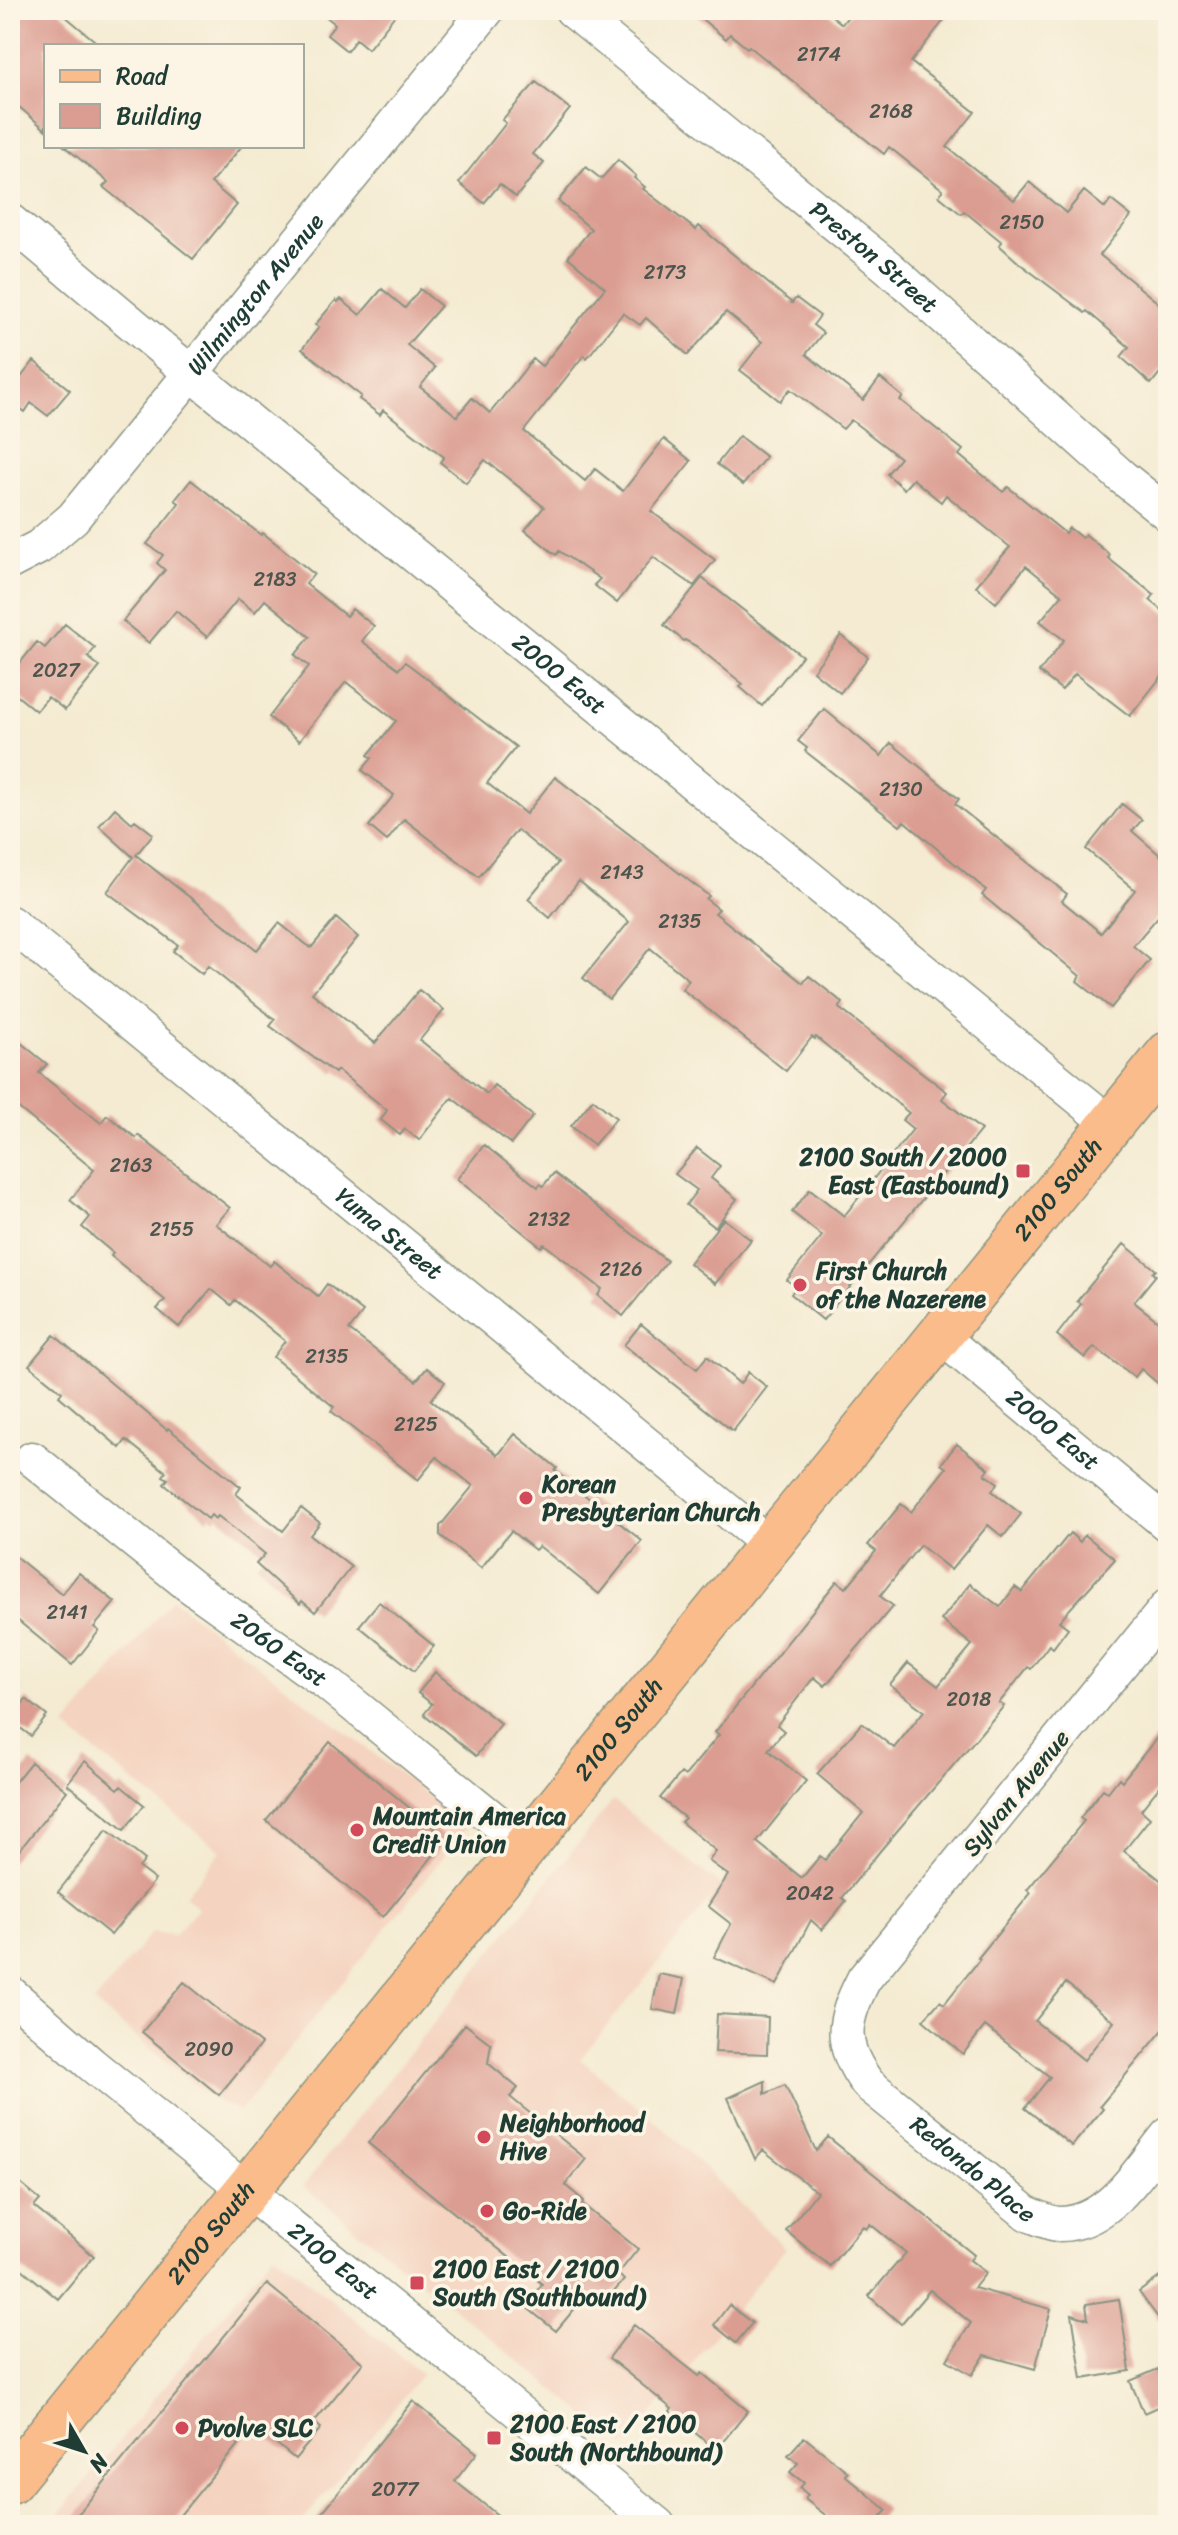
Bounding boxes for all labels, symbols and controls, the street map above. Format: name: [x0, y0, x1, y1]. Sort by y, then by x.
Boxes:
house number: 2174: [797, 37, 841, 72]
legend: [44, 44, 304, 148]
text: Road: [116, 55, 170, 97]
house number: 2168: [869, 94, 913, 129]
text: Building: [116, 95, 202, 137]
street label: Preston Street: [800, 190, 948, 324]
street label: Wilmington Avenue: [176, 203, 335, 385]
house number: 2150: [1000, 205, 1044, 240]
house number: 2173: [644, 255, 686, 290]
house number: 2183: [253, 562, 297, 597]
street label: 2000 East: [503, 622, 616, 726]
house number: 2027: [32, 653, 81, 688]
house number: 2130: [879, 772, 923, 807]
house number: 2143: [600, 855, 644, 890]
house number: 2135: [658, 904, 702, 939]
street label: 2100 South: [1002, 1128, 1113, 1251]
place label: 2100 South / 2000 East (Eastbound): [798, 1136, 1008, 1206]
house number: 2163: [110, 1148, 152, 1183]
marker: 2100 South / 2000 East (Eastbound): [1014, 1162, 1032, 1180]
street label: Yuma Street: [325, 1176, 453, 1291]
house number: 2132: [528, 1202, 571, 1237]
house number: 2155: [150, 1212, 194, 1247]
place label: First Church of the Nazerene: [815, 1250, 986, 1320]
house number: 2126: [599, 1252, 643, 1287]
marker: First Church of the Nazerene: [791, 1276, 809, 1294]
house number: 2135: [305, 1339, 349, 1374]
street label: 2000 East: [996, 1377, 1110, 1482]
house number: 2125: [394, 1407, 438, 1442]
place label: Korean Presbyterian Church: [541, 1463, 761, 1533]
marker: Korean Presbyterian Church: [517, 1489, 535, 1507]
house number: 2141: [46, 1595, 88, 1630]
street label: 2060 East: [222, 1600, 337, 1699]
street label: 2100 South: [563, 1668, 674, 1791]
house number: 2018: [947, 1682, 991, 1717]
street label: Sylvan Avenue: [951, 1720, 1081, 1866]
place label: Mountain America Credit Union: [372, 1795, 566, 1865]
marker: Mountain America Credit Union: [348, 1821, 366, 1839]
house number: 2042: [786, 1876, 835, 1911]
house number: 2090: [184, 2032, 234, 2067]
place label: Neighborhood Hive: [499, 2102, 647, 2172]
street label: Redondo Place: [900, 2105, 1046, 2234]
marker: Neighborhood Hive: [475, 2128, 493, 2146]
street label: 2100 South: [155, 2171, 266, 2294]
place label: Go-Ride: [503, 2190, 587, 2232]
marker: Go-Ride: [478, 2202, 496, 2220]
street label: 2100 East: [278, 2211, 388, 2311]
place label: 2100 East / 2100 South (Southbound): [432, 2248, 647, 2318]
marker: 2100 East / 2100 South (Southbound): [408, 2274, 426, 2292]
place label: 2100 East / 2100 South (Northbound): [509, 2403, 723, 2473]
place label: Pvolve SLC: [198, 2407, 314, 2449]
north arrow: [44, 2411, 124, 2491]
marker: Pvolve SLC: [173, 2419, 191, 2437]
marker: 2100 East / 2100 South (Northbound): [485, 2429, 503, 2447]
text: N: [79, 2444, 120, 2482]
house number: 2077: [371, 2472, 420, 2507]

